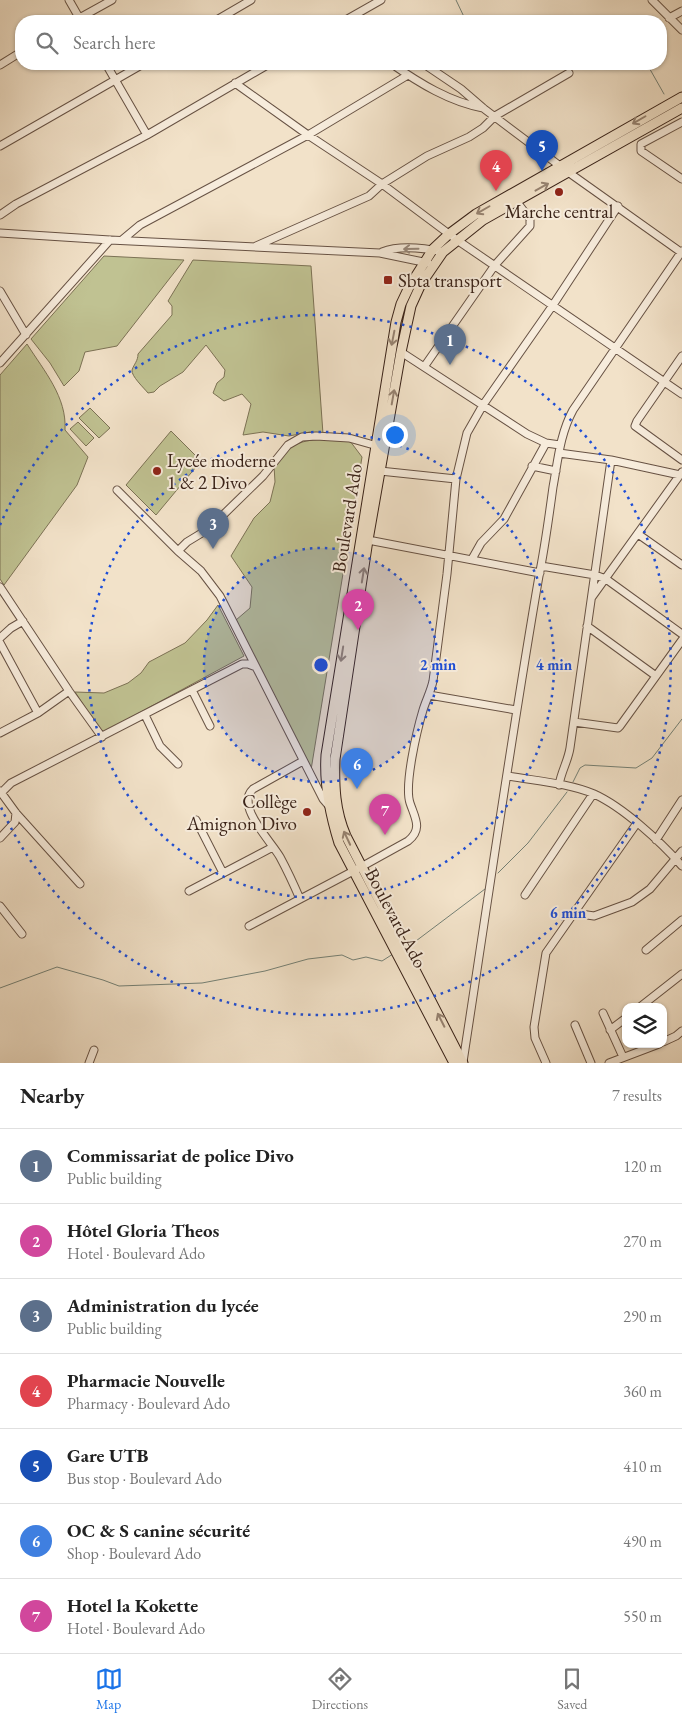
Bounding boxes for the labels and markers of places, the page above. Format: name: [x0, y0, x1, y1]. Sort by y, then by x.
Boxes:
pin: 5: [526, 130, 558, 171]
pin: 4: [480, 150, 512, 191]
marker: Marche central: [553, 186, 565, 198]
place label: Marche central: [505, 199, 614, 224]
place label: Sbta transport: [398, 268, 502, 293]
marker: Sbta transport: [382, 274, 394, 286]
pin: 1: [434, 324, 466, 365]
place label: Lycée moderne 1 & 2 Divo: [167, 448, 276, 495]
marker: Lycée moderne 1 & 2 Divo: [151, 465, 163, 477]
pin: 3: [197, 508, 229, 549]
pin: 2: [342, 589, 374, 630]
centre of rings: [312, 656, 330, 674]
pin: 6: [341, 748, 373, 789]
place label: Collège Amignon Divo: [186, 789, 297, 836]
pin: 7: [369, 794, 401, 835]
marker: Collège Amignon Divo: [301, 806, 313, 818]

